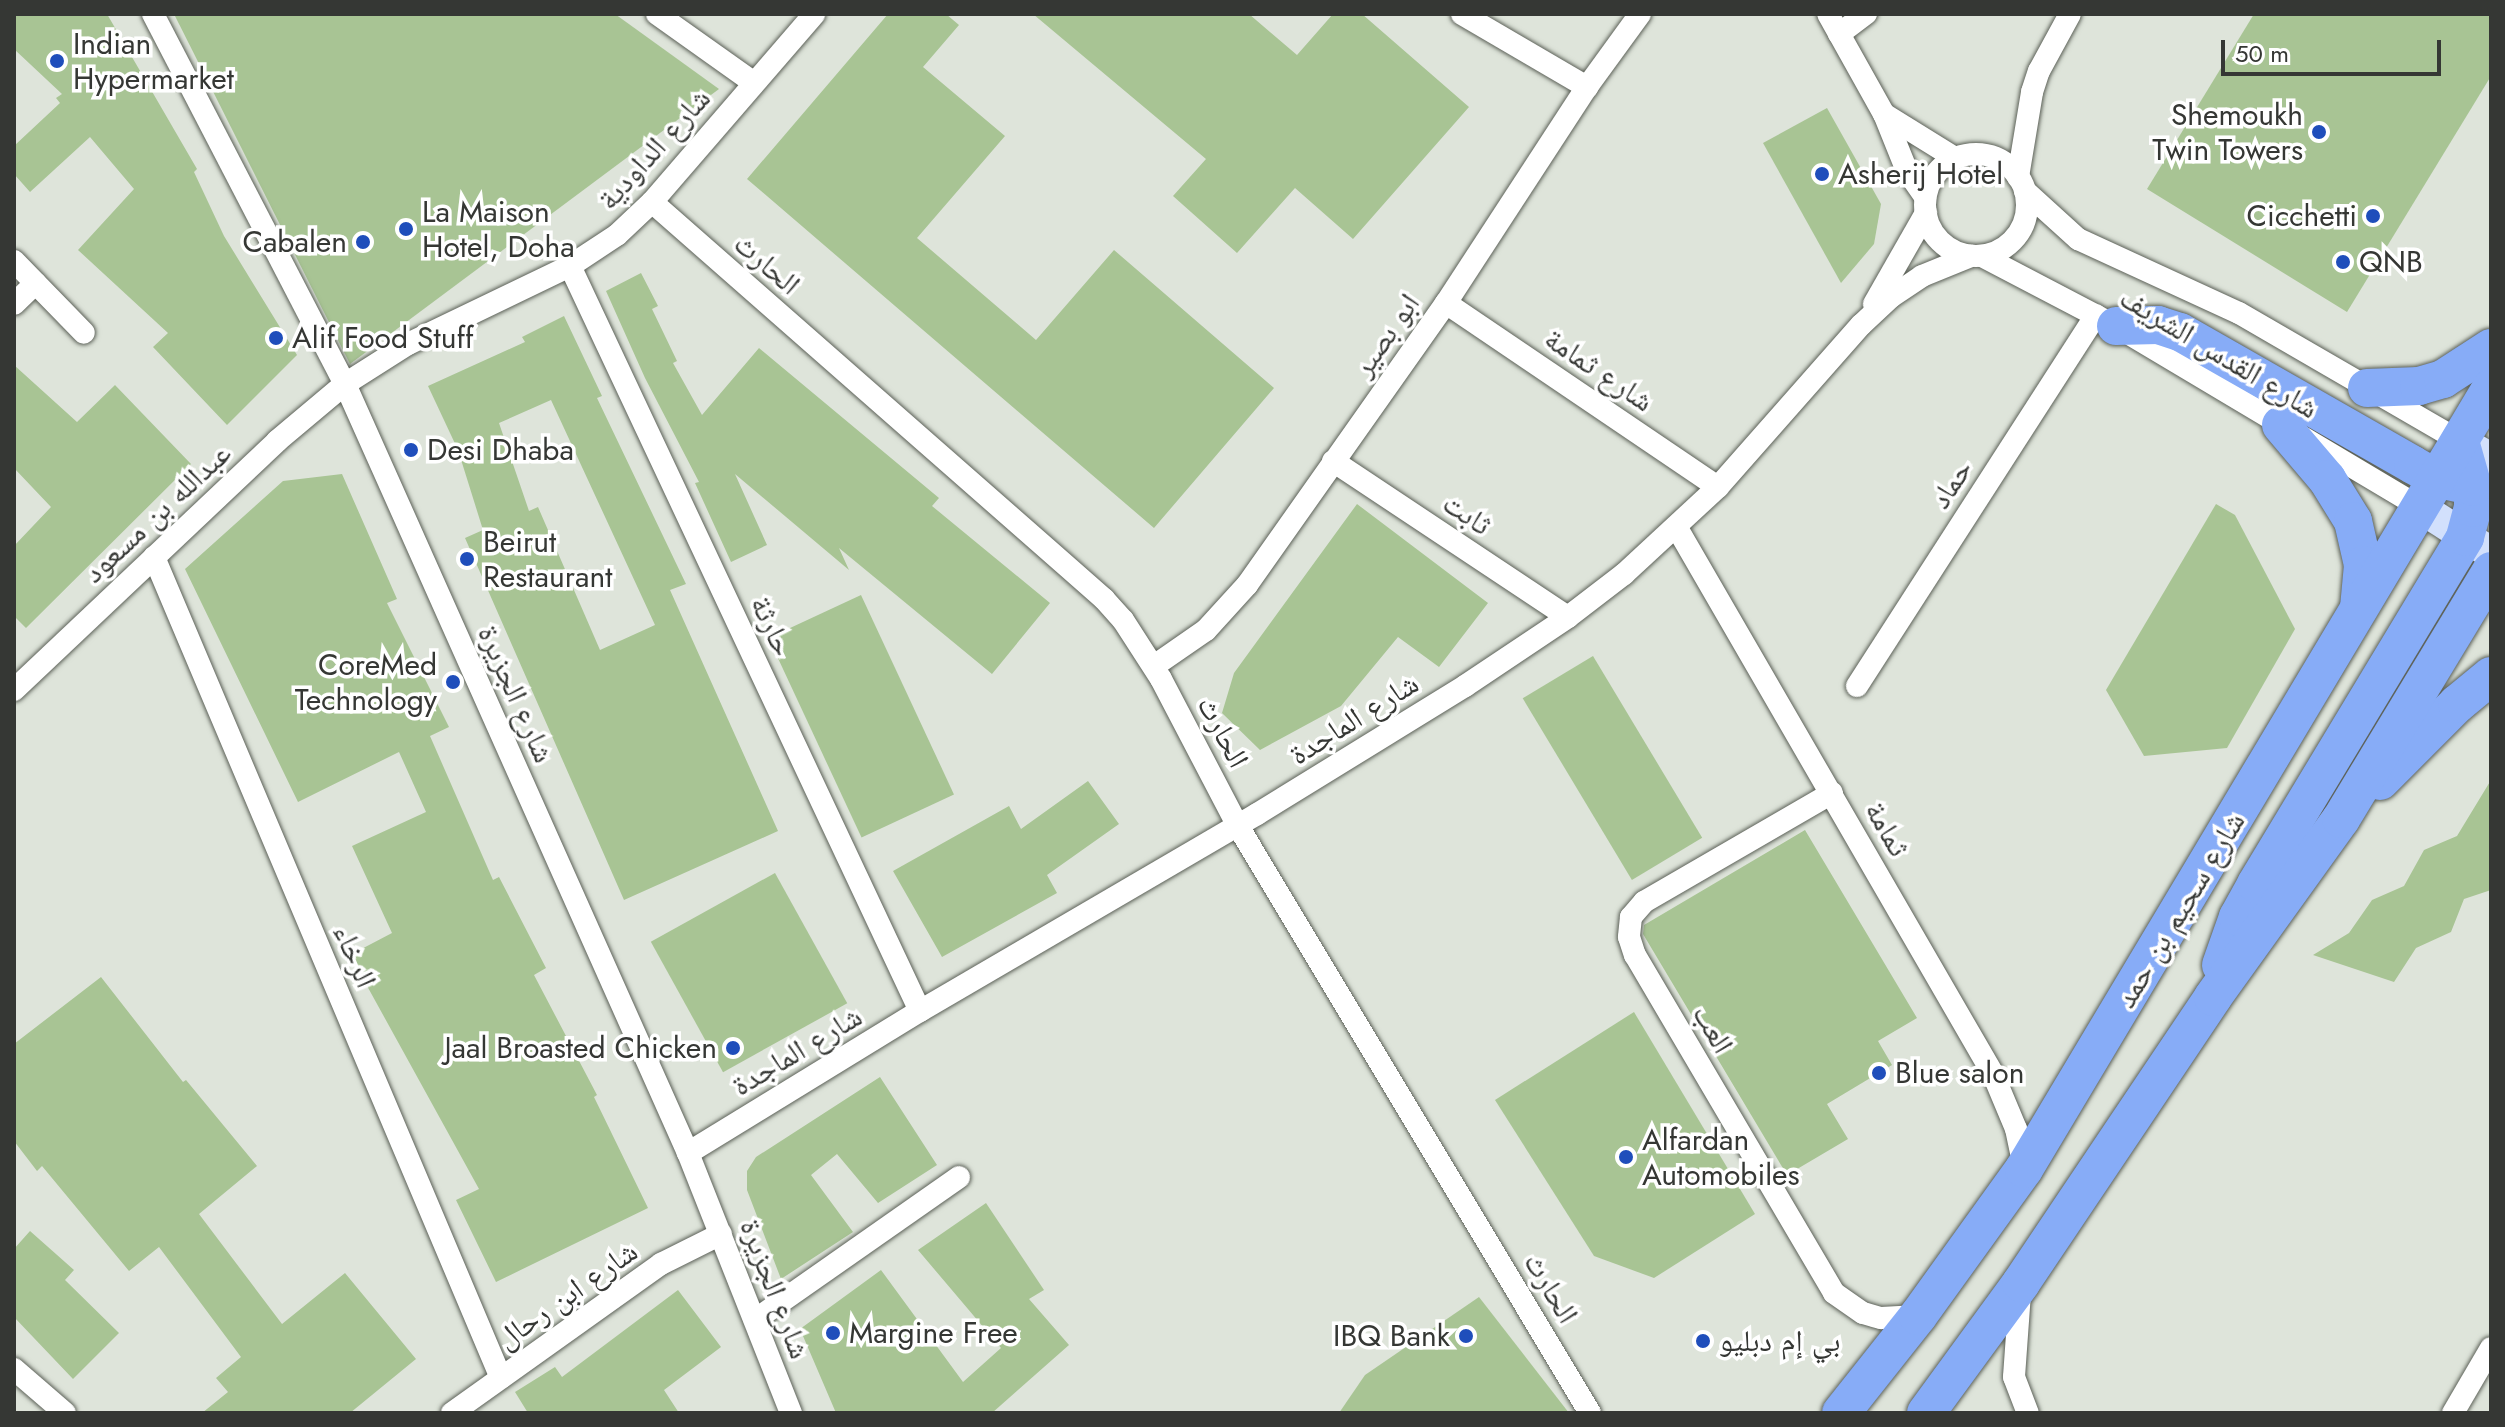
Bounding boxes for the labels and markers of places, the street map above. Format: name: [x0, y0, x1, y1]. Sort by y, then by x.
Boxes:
place label: Indian Hypermarket: [73, 26, 234, 96]
marker: Indian Hypermarket: [48, 52, 66, 70]
place label: Shemoukh Twin Towers: [2152, 97, 2303, 168]
marker: Shemoukh Twin Towers: [2310, 123, 2328, 141]
place label: Asherij Hotel: [1838, 156, 2003, 192]
marker: Asherij Hotel: [1813, 165, 1831, 183]
place label: La Maison Hotel, Doha: [422, 194, 575, 264]
place label: Cicchetti: [2247, 198, 2357, 234]
marker: Cicchetti: [2364, 207, 2382, 225]
marker: La Maison Hotel, Doha: [397, 220, 415, 238]
place label: Cabalen: [242, 224, 347, 260]
marker: Cabalen: [354, 233, 372, 251]
place label: QNB: [2359, 244, 2423, 280]
marker: QNB: [2334, 253, 2352, 271]
place label: Alif Food Stuff: [292, 320, 474, 356]
marker: Alif Food Stuff: [267, 329, 285, 347]
place label: Desi Dhaba: [427, 432, 574, 468]
marker: Desi Dhaba: [402, 441, 420, 459]
place label: Beirut Restaurant: [483, 524, 612, 594]
marker: Beirut Restaurant: [458, 550, 476, 568]
place label: CoreMed Technology: [295, 647, 437, 718]
marker: CoreMed Technology: [444, 673, 462, 691]
place label: Jaal Broasted Chicken: [444, 1030, 717, 1066]
marker: Jaal Broasted Chicken: [724, 1039, 742, 1057]
place label: Blue salon: [1895, 1055, 2024, 1091]
marker: Blue salon: [1870, 1064, 1888, 1082]
place label: Alfardan Automobiles: [1642, 1122, 1800, 1192]
marker: Alfardan Automobiles: [1617, 1148, 1635, 1166]
place label: Margine Free: [849, 1315, 1018, 1351]
place label: IBQ Bank: [1333, 1318, 1450, 1354]
place label: بي إم دبليو: [1719, 1323, 1841, 1359]
marker: Margine Free: [824, 1324, 842, 1342]
marker: IBQ Bank: [1457, 1327, 1475, 1345]
marker: بي إم دبليو: [1694, 1332, 1712, 1350]

